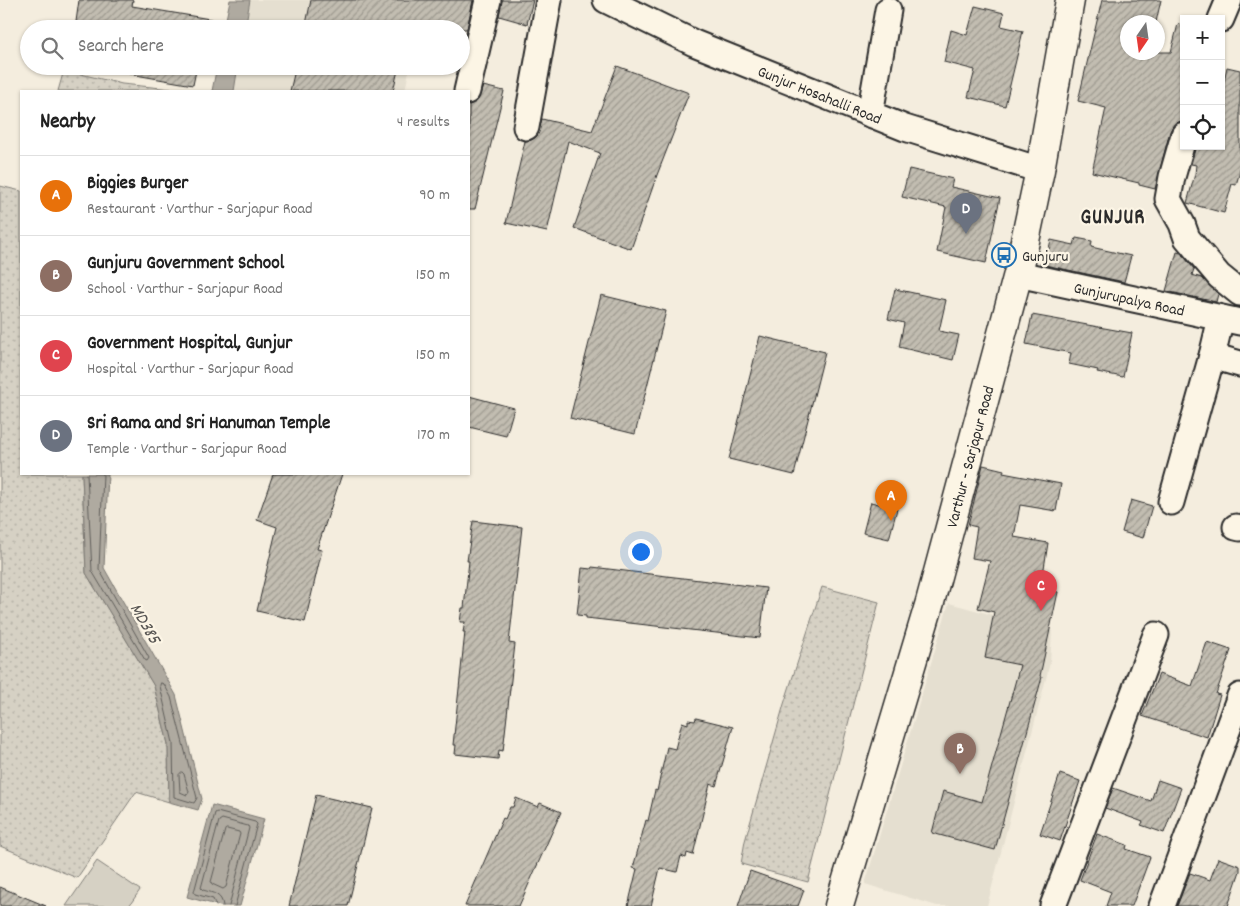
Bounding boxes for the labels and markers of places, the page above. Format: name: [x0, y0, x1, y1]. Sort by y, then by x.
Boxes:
pin: D: [950, 193, 982, 234]
bus stop icon: Gunjuru: [991, 242, 1017, 268]
place label: Gunjuru: [1022, 246, 1068, 269]
pin: A: [875, 480, 907, 521]
pin: C: [1025, 570, 1057, 611]
pin: B: [944, 733, 976, 774]

